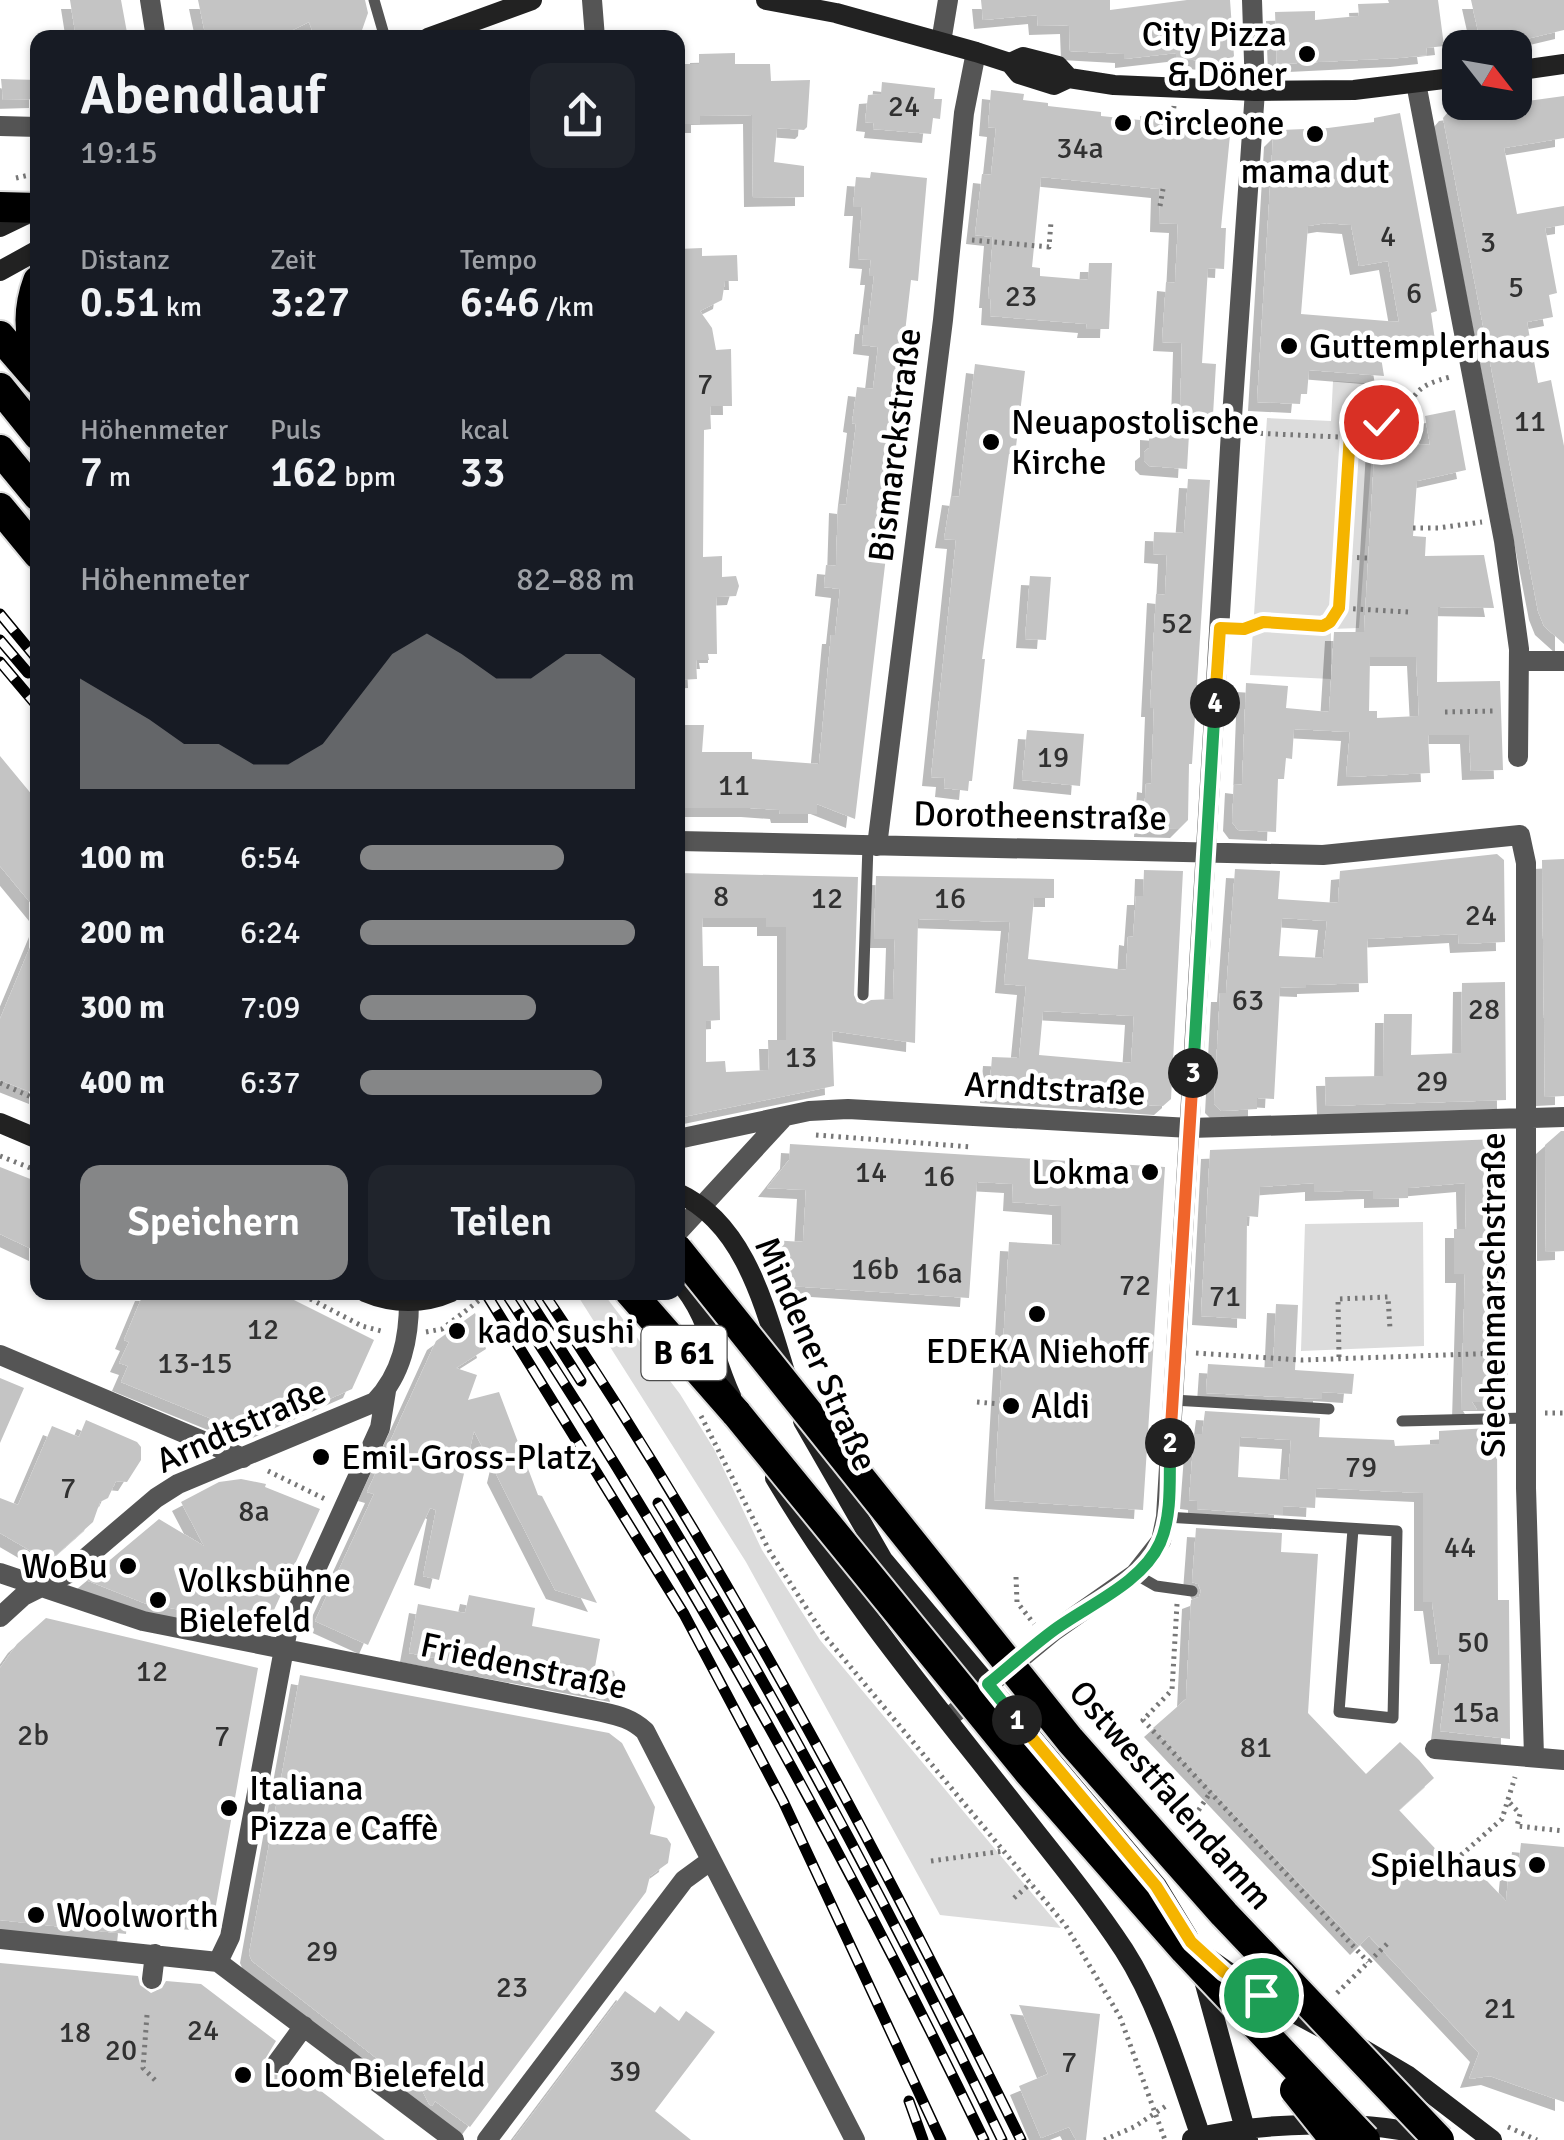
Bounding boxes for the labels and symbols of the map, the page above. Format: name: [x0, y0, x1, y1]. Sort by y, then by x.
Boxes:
place label: City Pizza & Döner: [1142, 13, 1287, 96]
north arrow: [1442, 30, 1532, 120]
marker: City Pizza & Döner: [1296, 43, 1318, 65]
house number: 24: [888, 88, 920, 125]
place label: Circleone: [1143, 102, 1285, 145]
marker: Circleone: [1112, 112, 1134, 134]
marker: mama dut: [1304, 123, 1326, 145]
house number: 34a: [1056, 130, 1104, 167]
place label: mama dut: [1241, 150, 1389, 193]
house number: 4: [1380, 218, 1396, 255]
house number: 3: [1480, 224, 1496, 261]
house number: 5: [1508, 269, 1524, 306]
house number: 6: [1406, 275, 1422, 312]
house number: 23: [1005, 278, 1037, 315]
place label: Guttemplerhaus: [1309, 325, 1550, 368]
street label: Bismarckstraße: [859, 326, 931, 564]
marker: Guttemplerhaus: [1278, 335, 1300, 357]
house number: 7: [697, 366, 713, 403]
pin: [1339, 380, 1424, 465]
place label: Neuapostolische Kirche: [1011, 401, 1259, 484]
house number: 11: [1514, 403, 1546, 440]
marker: Neuapostolische Kirche: [980, 431, 1002, 453]
house number: 52: [1161, 605, 1193, 642]
pin: 4: [1190, 678, 1240, 728]
house number: 19: [1037, 739, 1069, 776]
house number: 11: [718, 767, 750, 804]
street label: Dorotheenstraße: [913, 792, 1167, 840]
house number: 8: [713, 878, 729, 915]
house number: 12: [811, 880, 843, 917]
house number: 16: [934, 880, 966, 917]
house number: 24: [1465, 897, 1497, 934]
house number: 63: [1232, 982, 1264, 1019]
house number: 28: [1468, 991, 1500, 1028]
house number: 13: [785, 1039, 817, 1076]
pin: 3: [1168, 1048, 1218, 1098]
street label: Arndtstraße: [963, 1063, 1147, 1115]
house number: 29: [1416, 1063, 1448, 1100]
street label: Siechenmarschstraße: [1472, 1132, 1515, 1458]
place label: Lokma: [1031, 1151, 1130, 1194]
house number: 14: [855, 1154, 887, 1191]
house number: 16: [923, 1158, 955, 1195]
marker: Lokma: [1139, 1161, 1161, 1183]
street label: Mindener Straße: [745, 1230, 887, 1478]
house number: 16b: [851, 1251, 899, 1288]
house number: 16a: [915, 1255, 963, 1292]
house number: 72: [1119, 1267, 1151, 1304]
house number: 71: [1209, 1278, 1241, 1315]
marker: EDEKA Niehoff: [1026, 1303, 1048, 1325]
place label: kado sushi: [477, 1310, 635, 1353]
house number: 12: [247, 1311, 279, 1348]
marker: kado sushi: [446, 1320, 468, 1342]
road number: B 61: [642, 1326, 726, 1380]
place label: EDEKA Niehoff: [926, 1330, 1150, 1373]
house number: 13-15: [157, 1345, 233, 1382]
street label: Arndtstraße: [149, 1369, 333, 1483]
place label: Aldi: [1031, 1385, 1090, 1428]
marker: Aldi: [1000, 1395, 1022, 1417]
pin: 2: [1145, 1418, 1195, 1468]
place label: Emil-Gross-Platz: [341, 1436, 592, 1479]
marker: Emil-Gross-Platz: [310, 1446, 332, 1468]
house number: 79: [1345, 1449, 1377, 1486]
house number: 7: [60, 1470, 76, 1507]
house number: 8a: [238, 1493, 270, 1530]
house number: 44: [1444, 1529, 1476, 1566]
place label: WoBu: [21, 1545, 108, 1588]
marker: WoBu: [117, 1555, 139, 1577]
place label: Volksbühne Bielefeld: [178, 1559, 351, 1642]
marker: Volksbühne Bielefeld: [147, 1589, 169, 1611]
street label: Friedenstraße: [417, 1623, 631, 1709]
house number: 50: [1457, 1624, 1489, 1661]
house number: 12: [136, 1653, 168, 1690]
street label: Ostwestfalendamm: [1060, 1672, 1282, 1918]
house number: 15a: [1452, 1694, 1500, 1731]
pin: 1: [992, 1695, 1042, 1745]
house number: 2b: [17, 1717, 49, 1754]
house number: 7: [214, 1718, 230, 1755]
house number: 81: [1240, 1729, 1272, 1766]
place label: Italiana Pizza e Caffè: [249, 1767, 439, 1850]
marker: Italiana Pizza e Caffè: [218, 1797, 240, 1819]
place label: Spielhaus: [1370, 1844, 1517, 1887]
marker: Spielhaus: [1526, 1854, 1548, 1876]
place label: Woolworth: [56, 1894, 219, 1937]
marker: Woolworth: [25, 1904, 47, 1926]
house number: 29: [306, 1933, 338, 1970]
pin: [1219, 1953, 1304, 2038]
house number: 23: [496, 1969, 528, 2006]
house number: 21: [1484, 1990, 1516, 2027]
house number: 24: [187, 2012, 219, 2049]
house number: 18: [59, 2014, 91, 2051]
house number: 20: [105, 2032, 137, 2069]
house number: 7: [1061, 2044, 1077, 2081]
house number: 39: [609, 2053, 641, 2090]
place label: Loom Bielefeld: [263, 2054, 486, 2097]
marker: Loom Bielefeld: [232, 2064, 254, 2086]

